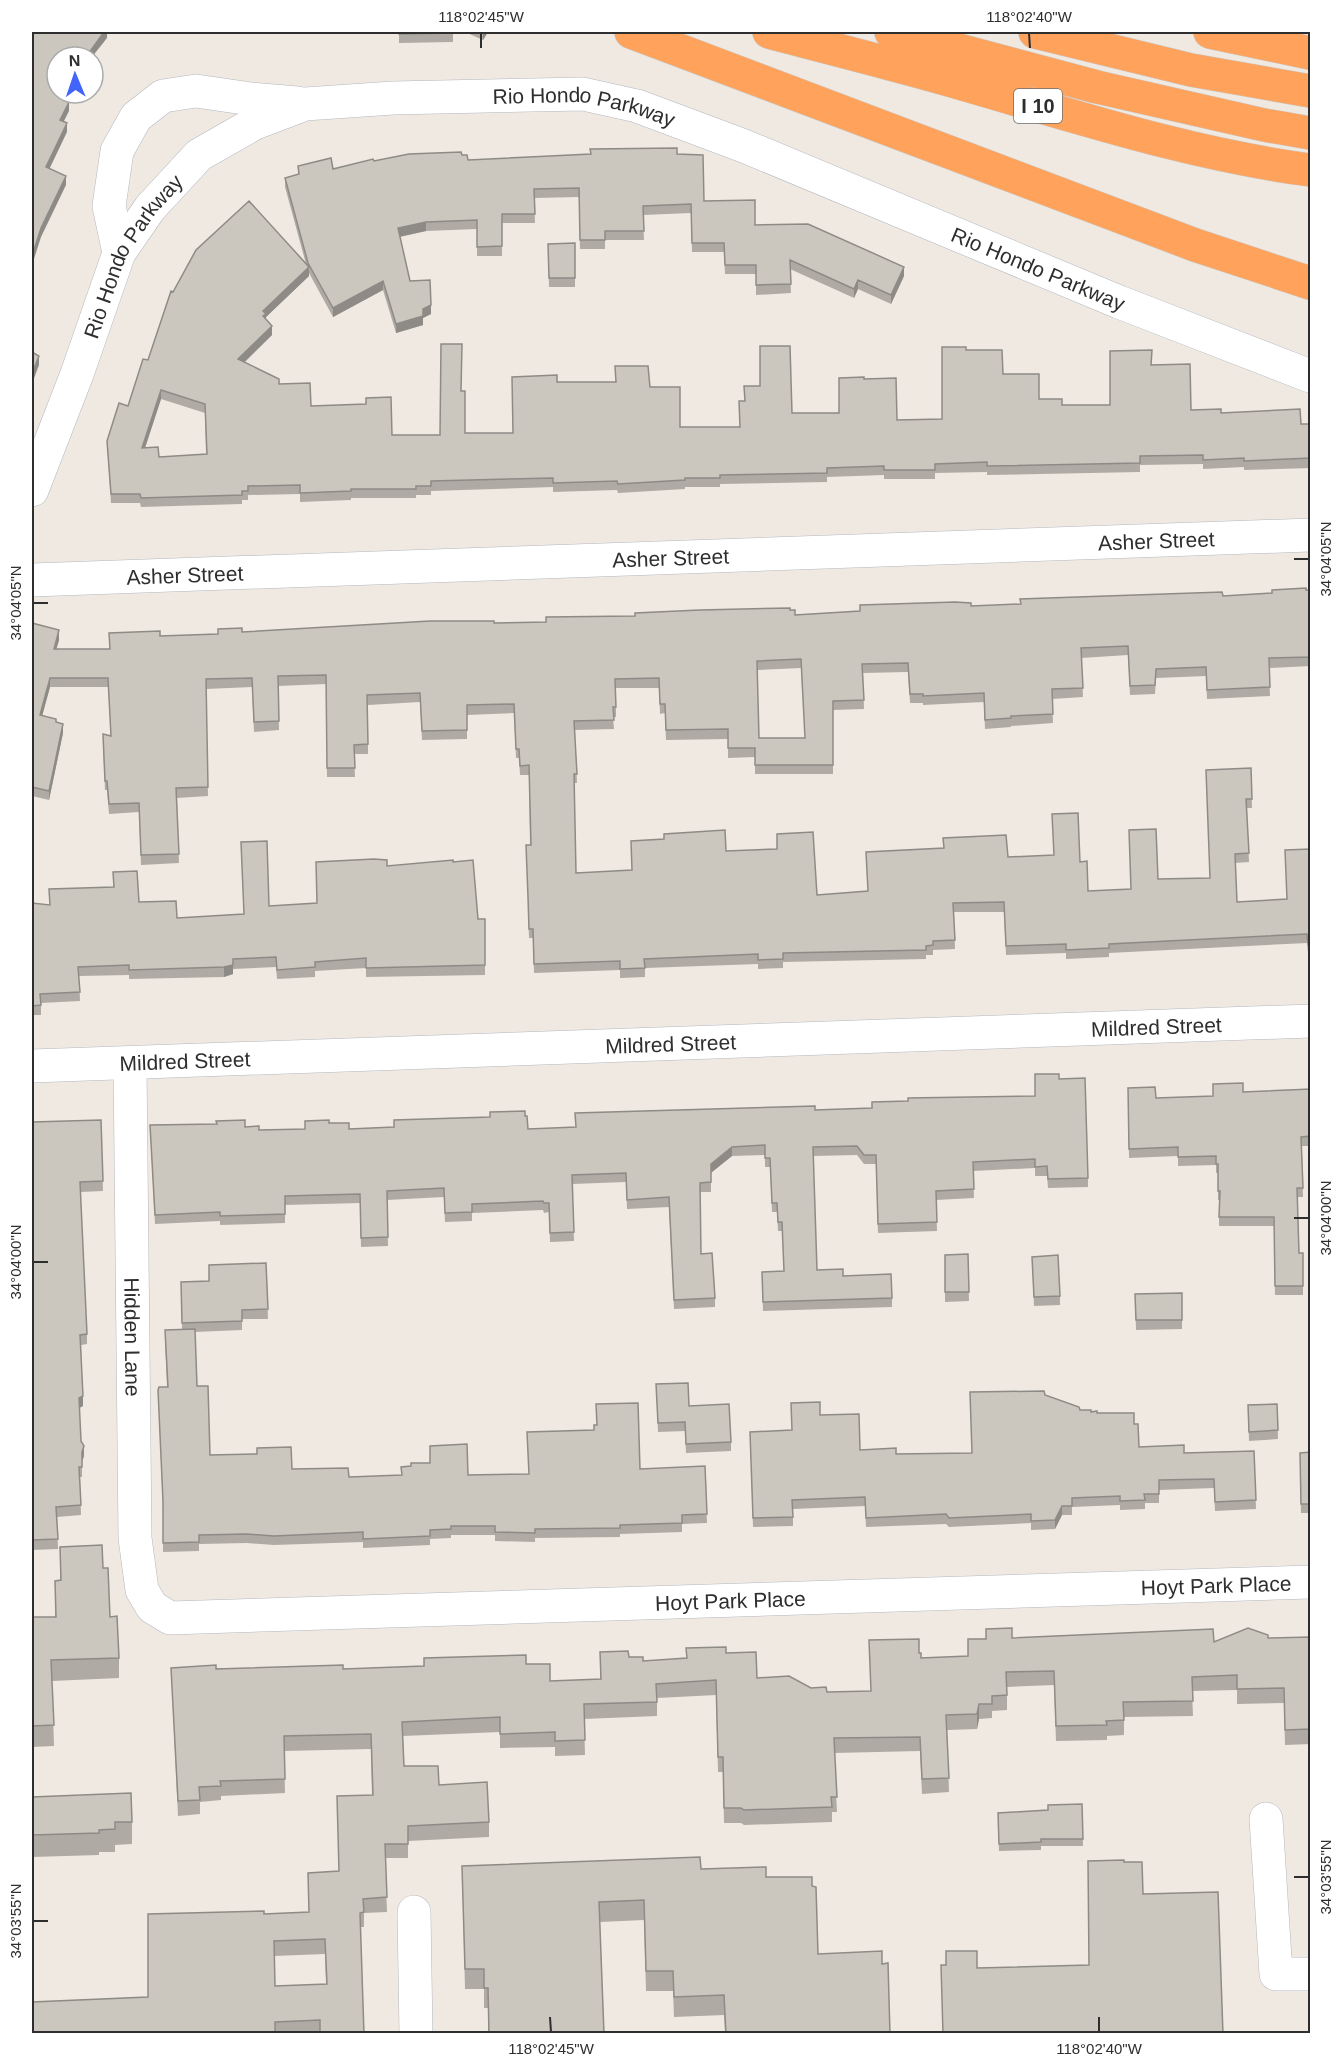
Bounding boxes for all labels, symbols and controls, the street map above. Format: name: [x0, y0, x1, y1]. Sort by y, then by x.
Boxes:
text: 118°02'45"W: [438, 8, 525, 25]
text: 118°02'40"W: [986, 8, 1073, 25]
north arrow: [45, 45, 105, 105]
text: N: [68, 52, 81, 69]
street label: Rio Hondo Parkway: [492, 82, 679, 131]
road number: I 10: [1014, 89, 1062, 123]
street label: Rio Hondo Parkway: [79, 169, 187, 341]
street label: Rio Hondo Parkway: [948, 222, 1129, 315]
text: 34°04'05"N: [1317, 521, 1334, 597]
street label: Asher Street: [1098, 527, 1215, 554]
street label: Asher Street: [612, 544, 730, 571]
street label: Asher Street: [126, 561, 244, 588]
text: 34°04'05"N: [7, 565, 24, 641]
street label: Mildred Street: [1091, 1013, 1222, 1040]
street label: Mildred Street: [605, 1030, 737, 1057]
street label: Mildred Street: [119, 1047, 251, 1074]
text: 34°04'00"N: [1317, 1180, 1334, 1256]
text: 34°04'00"N: [7, 1224, 24, 1300]
street label: Hidden Lane: [121, 1277, 145, 1397]
street label: Hoyt Park Place: [1141, 1571, 1292, 1599]
street label: Hoyt Park Place: [655, 1586, 806, 1614]
text: 34°03'55"N: [1317, 1839, 1334, 1915]
text: 34°03'55"N: [7, 1883, 24, 1959]
text: 118°02'45"W: [508, 2040, 595, 2057]
text: 118°02'40"W: [1056, 2040, 1143, 2057]

